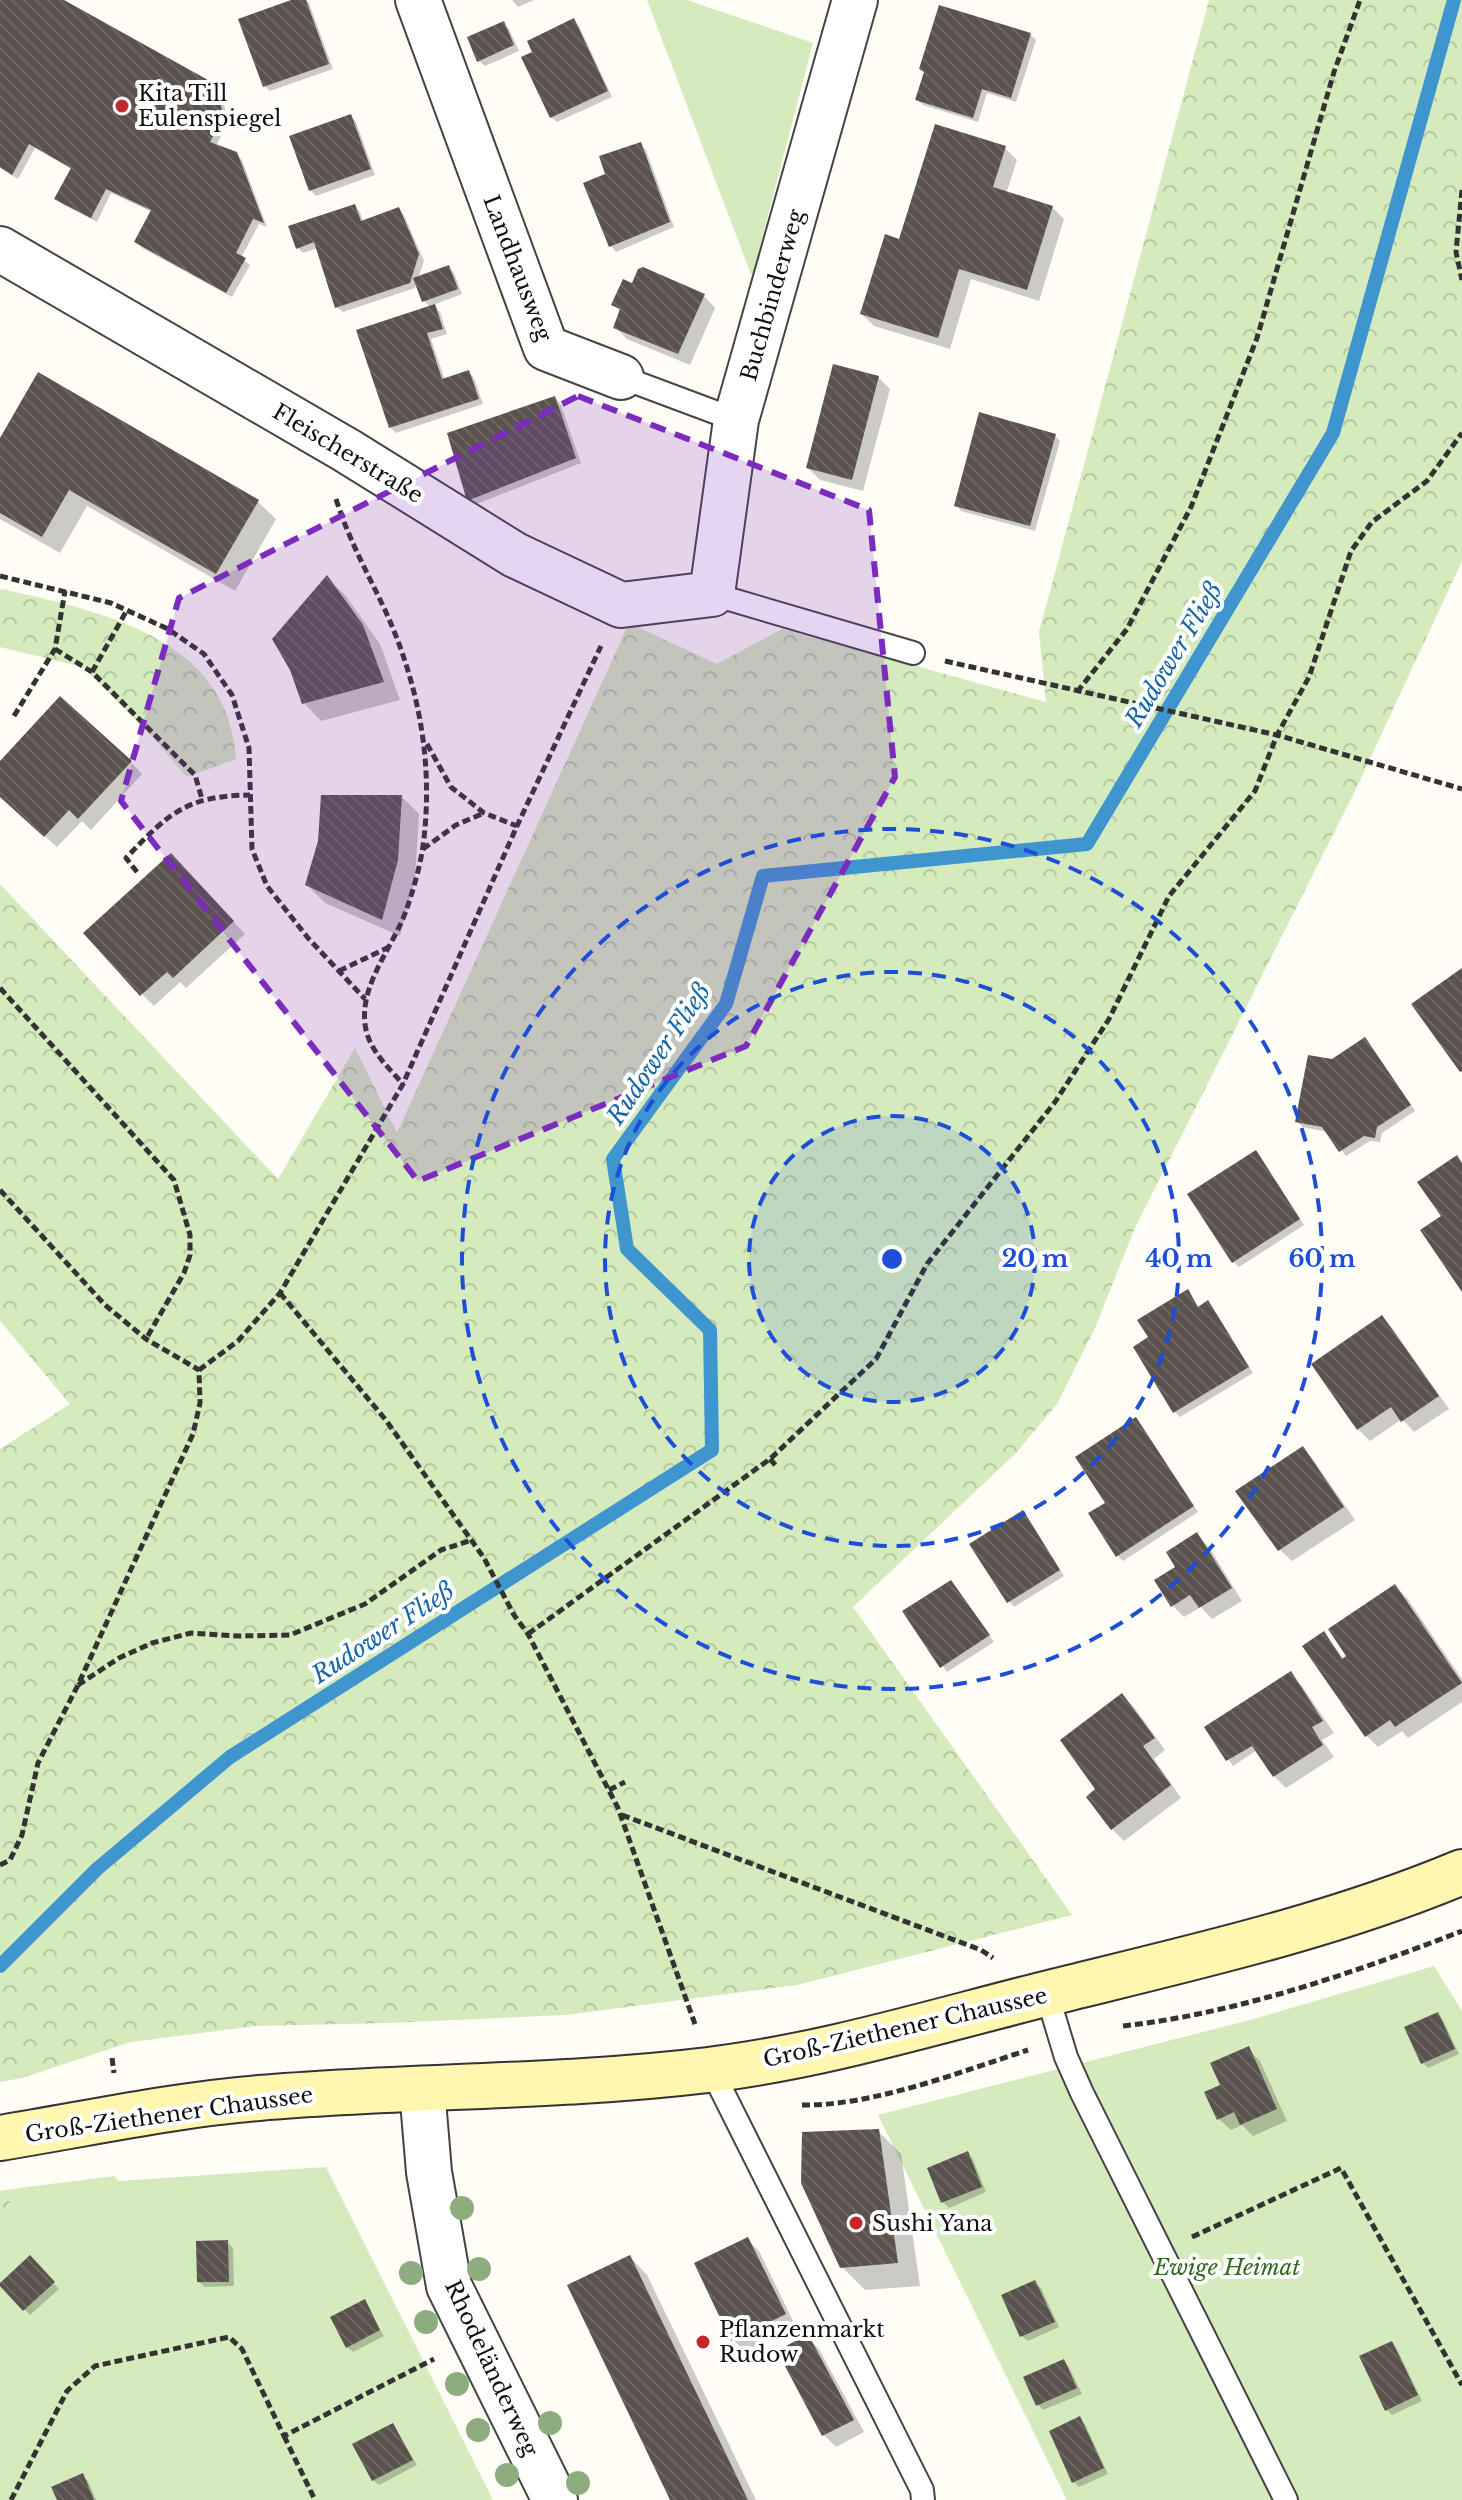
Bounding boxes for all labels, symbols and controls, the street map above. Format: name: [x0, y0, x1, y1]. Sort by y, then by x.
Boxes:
place label: Kita Till Eulenspiegel: [138, 80, 282, 132]
marker: Kita Till Eulenspiegel: [113, 97, 131, 115]
street label: Landhausweg: [477, 191, 558, 346]
street label: Buchbinderweg: [735, 205, 810, 384]
street label: Fleischerstraße: [268, 398, 428, 509]
water label: Rudower Fließ: [1118, 577, 1228, 733]
water label: Rudower Fließ: [600, 978, 716, 1131]
text: 20 m: [1002, 1244, 1069, 1273]
text: 40 m: [1146, 1244, 1213, 1273]
text: 60 m: [1288, 1244, 1356, 1273]
centre of rings: [878, 1245, 906, 1273]
water label: Rudower Fließ: [305, 1576, 459, 1690]
street label: Groß-Ziethener Chaussee: [760, 1982, 1050, 2073]
street label: Groß-Ziethener Chaussee: [23, 2081, 315, 2148]
place label: Sushi Yana: [872, 2210, 993, 2237]
marker: Sushi Yana: [847, 2214, 865, 2232]
park label: Ewige Heimat: [1153, 2254, 1300, 2281]
street label: Rhodeländerweg: [439, 2276, 544, 2461]
place label: Pflanzenmarkt Rudow: [719, 2316, 885, 2368]
marker: Pflanzenmarkt Rudow: [694, 2333, 712, 2351]

